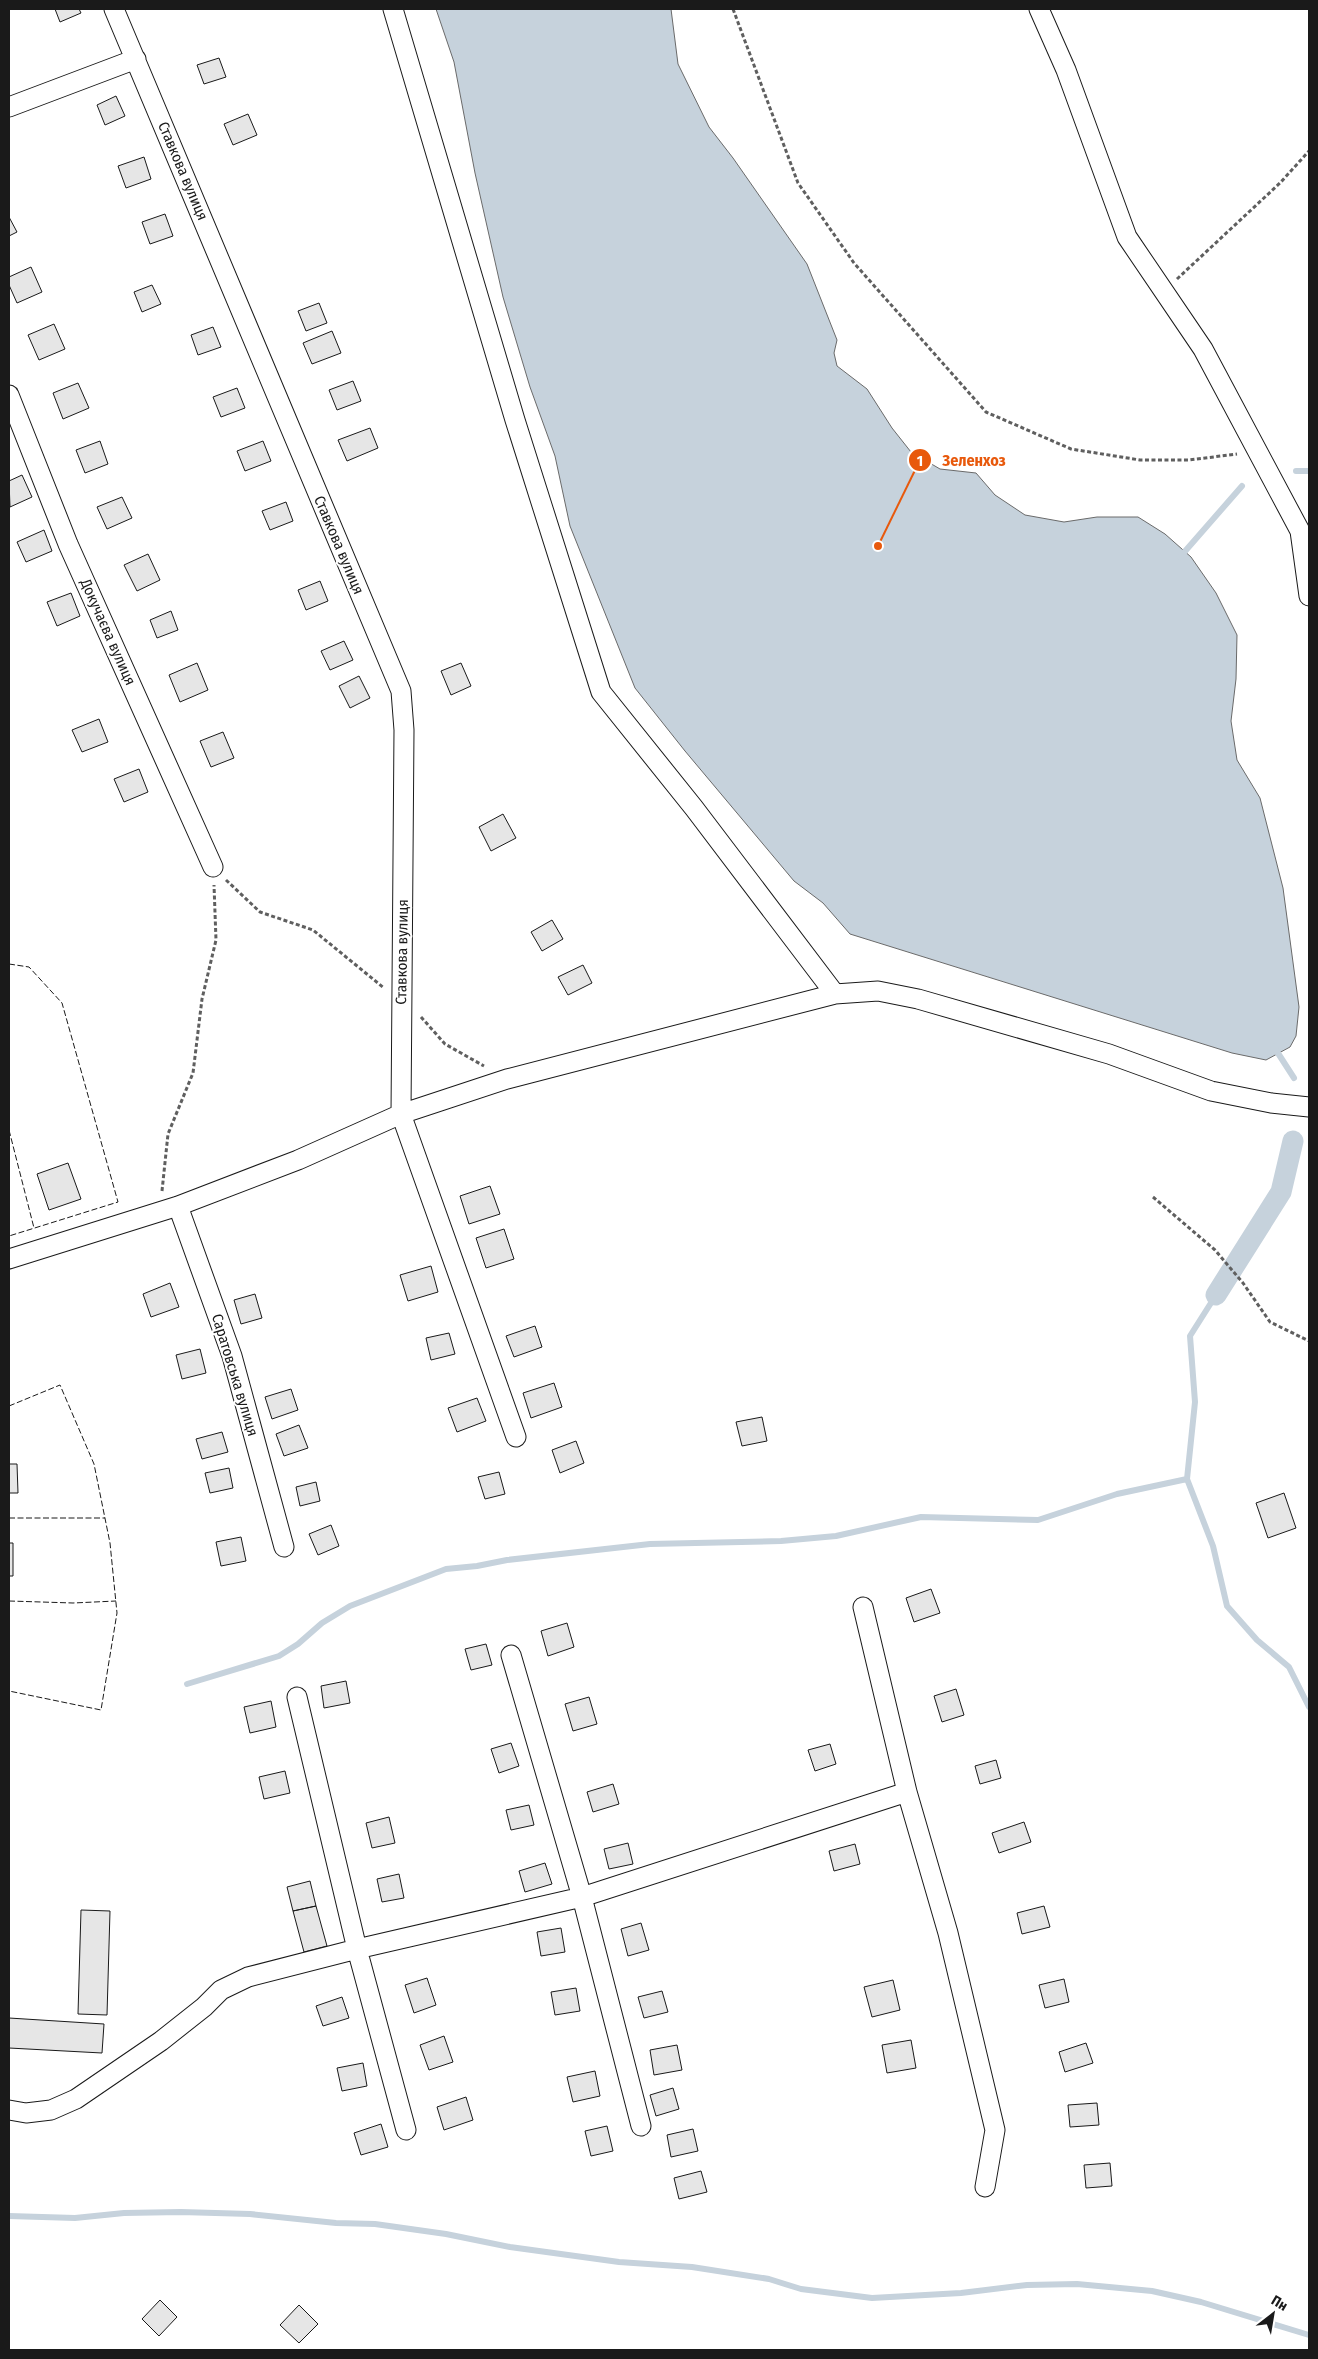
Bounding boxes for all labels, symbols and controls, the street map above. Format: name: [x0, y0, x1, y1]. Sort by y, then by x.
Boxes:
street label: Ставкова вулиця: [154, 119, 212, 223]
callout: Зеленхоз: [908, 445, 1016, 476]
text: Зеленхоз: [941, 451, 1006, 470]
text: 1: [917, 452, 923, 470]
street label: Ставкова вулиця: [310, 493, 368, 597]
street label: Докучаєва вулиця: [76, 575, 140, 688]
street label: Ставкова вулиця: [392, 899, 412, 1005]
street label: Саратовська вулиця: [208, 1312, 262, 1438]
north arrow: [1248, 2289, 1298, 2339]
text: Пн: [1268, 2292, 1291, 2315]

